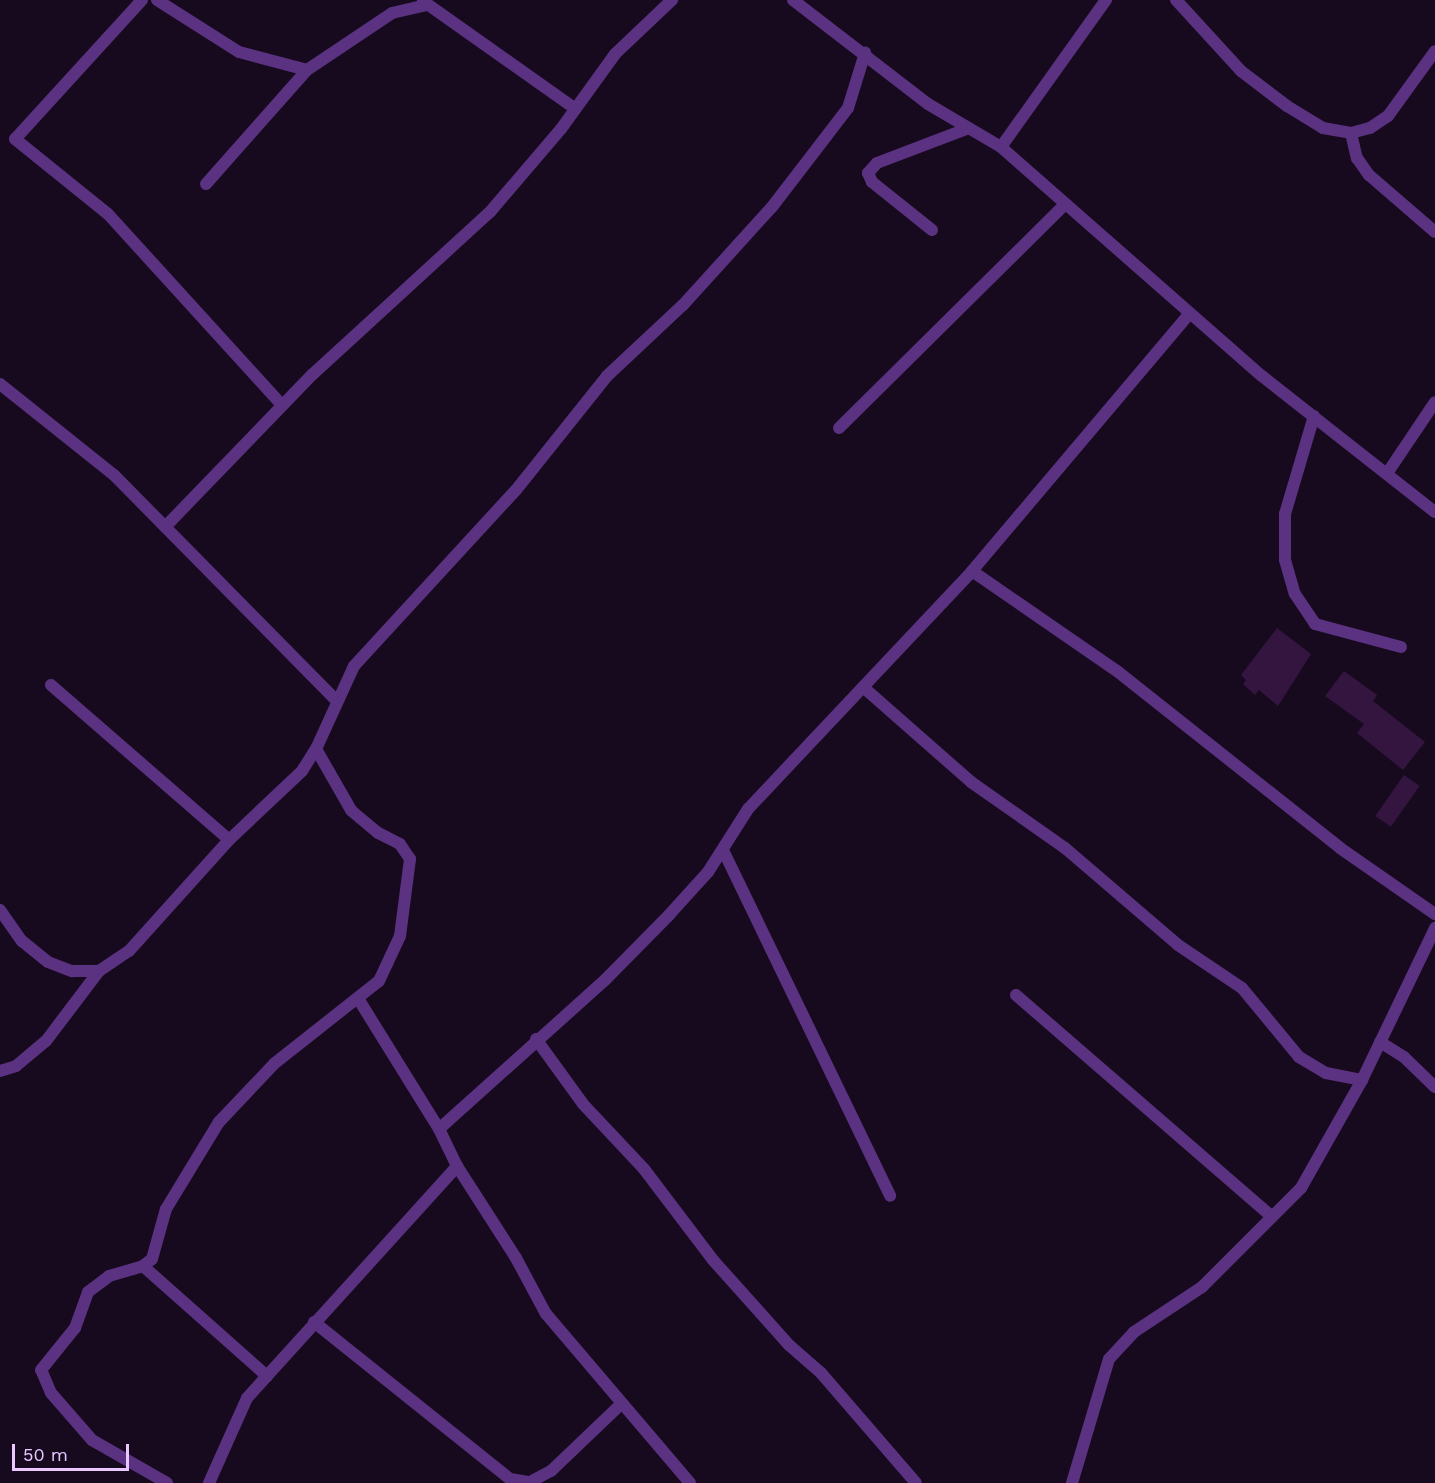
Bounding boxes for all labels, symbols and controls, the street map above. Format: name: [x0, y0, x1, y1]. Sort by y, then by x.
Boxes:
scale bar: [15, 1432, 132, 1470]
text: 50 m: [23, 1444, 68, 1465]

